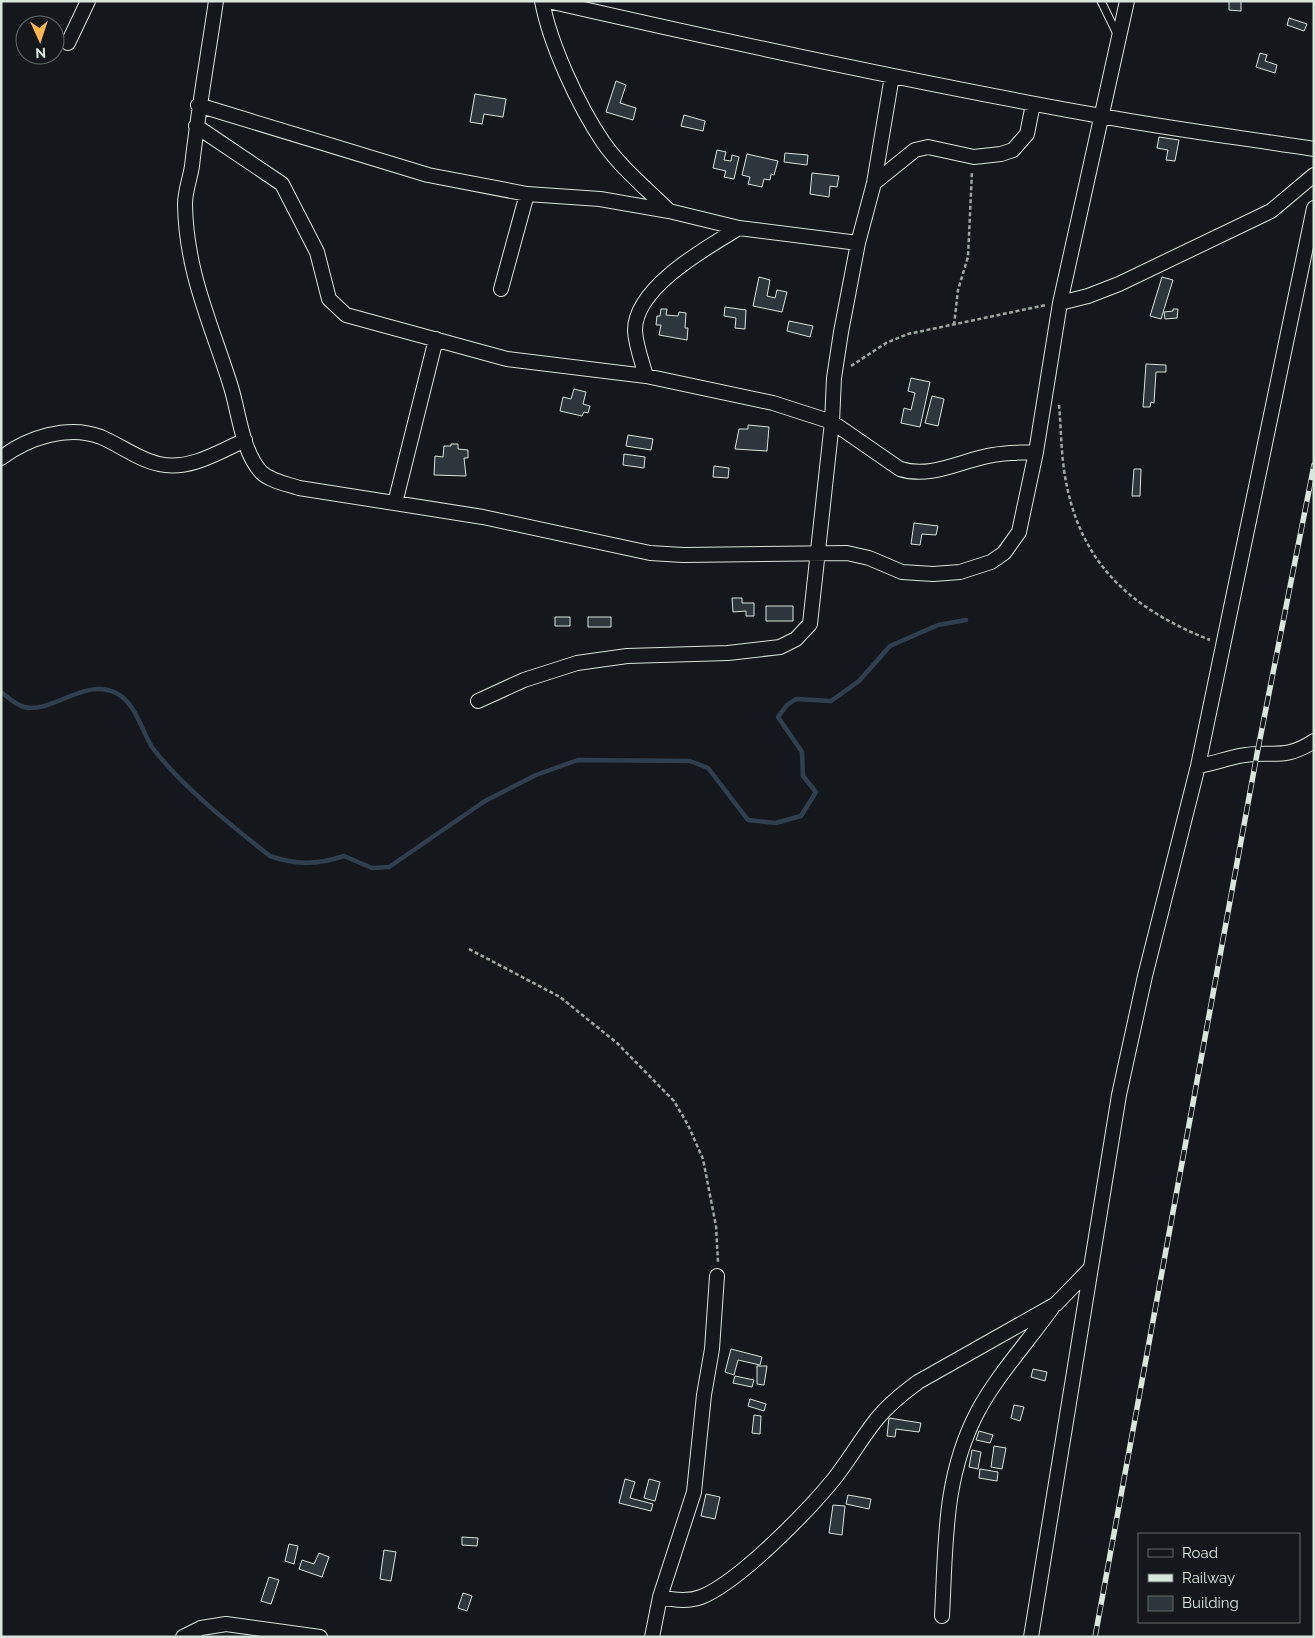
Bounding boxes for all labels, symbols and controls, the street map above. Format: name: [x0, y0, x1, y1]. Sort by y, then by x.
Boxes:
north arrow: [15, 15, 65, 65]
text: N: [35, 45, 46, 61]
legend: [1138, 1533, 1300, 1623]
text: Road: [1182, 1544, 1218, 1562]
text: Railway: [1182, 1569, 1235, 1587]
text: Building: [1182, 1594, 1239, 1612]

